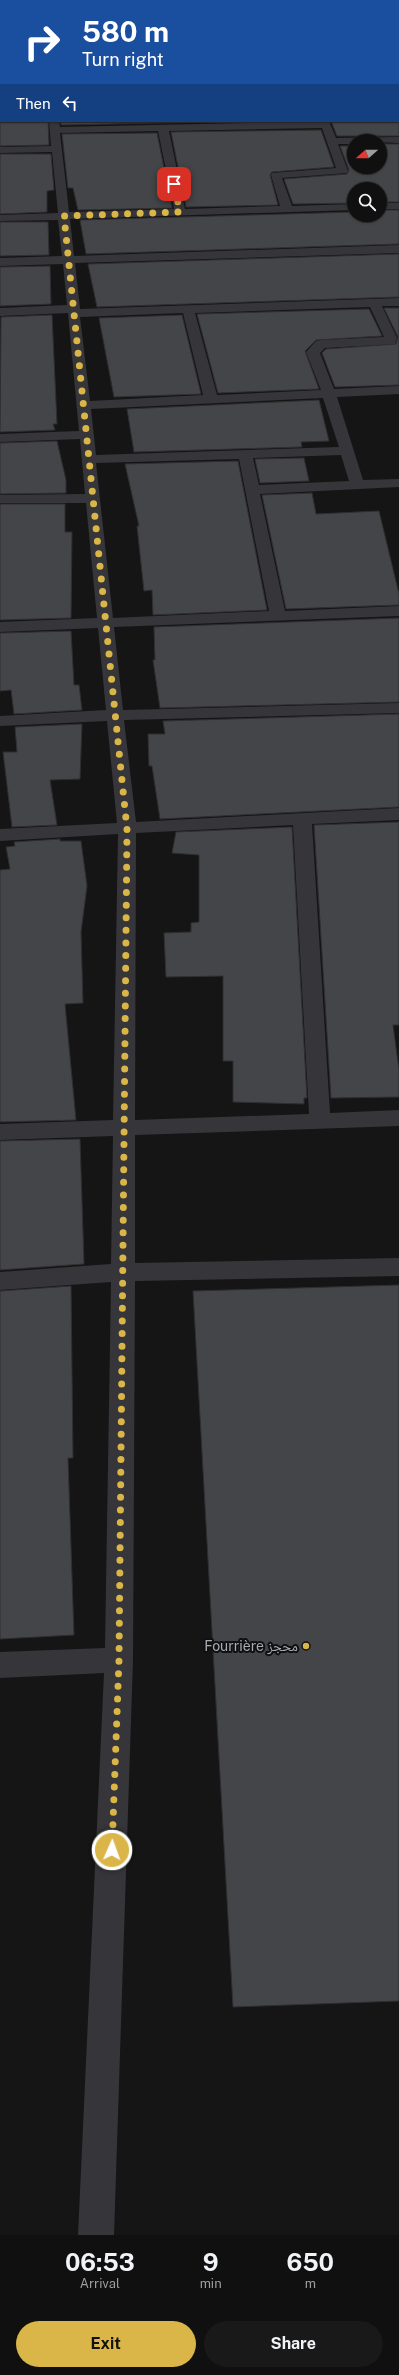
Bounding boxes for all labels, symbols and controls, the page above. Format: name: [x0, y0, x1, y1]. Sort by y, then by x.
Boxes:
text: 580 m: [82, 15, 169, 48]
icon: right: [16, 16, 68, 68]
text: Turn right: [82, 49, 164, 70]
icon: left: [59, 92, 81, 114]
text: Then: [16, 95, 51, 112]
north arrow: [347, 134, 387, 174]
map controls: [347, 134, 387, 222]
pin: [157, 167, 191, 201]
icon: arrive: [163, 173, 185, 195]
button: search: [347, 182, 387, 222]
place label: Fourrière محجز: [204, 1638, 298, 1655]
marker: Fourrière محجز: [301, 1641, 311, 1651]
position arrow: [91, 1829, 133, 1871]
text: 06:53: [65, 2248, 135, 2276]
text: 9: [203, 2248, 219, 2276]
text: 650: [287, 2248, 334, 2276]
text: Arrival: [80, 2276, 120, 2291]
text: min: [200, 2276, 222, 2291]
text: m: [305, 2276, 316, 2291]
button: Exit: [16, 2321, 196, 2367]
button: Share: [204, 2321, 383, 2367]

